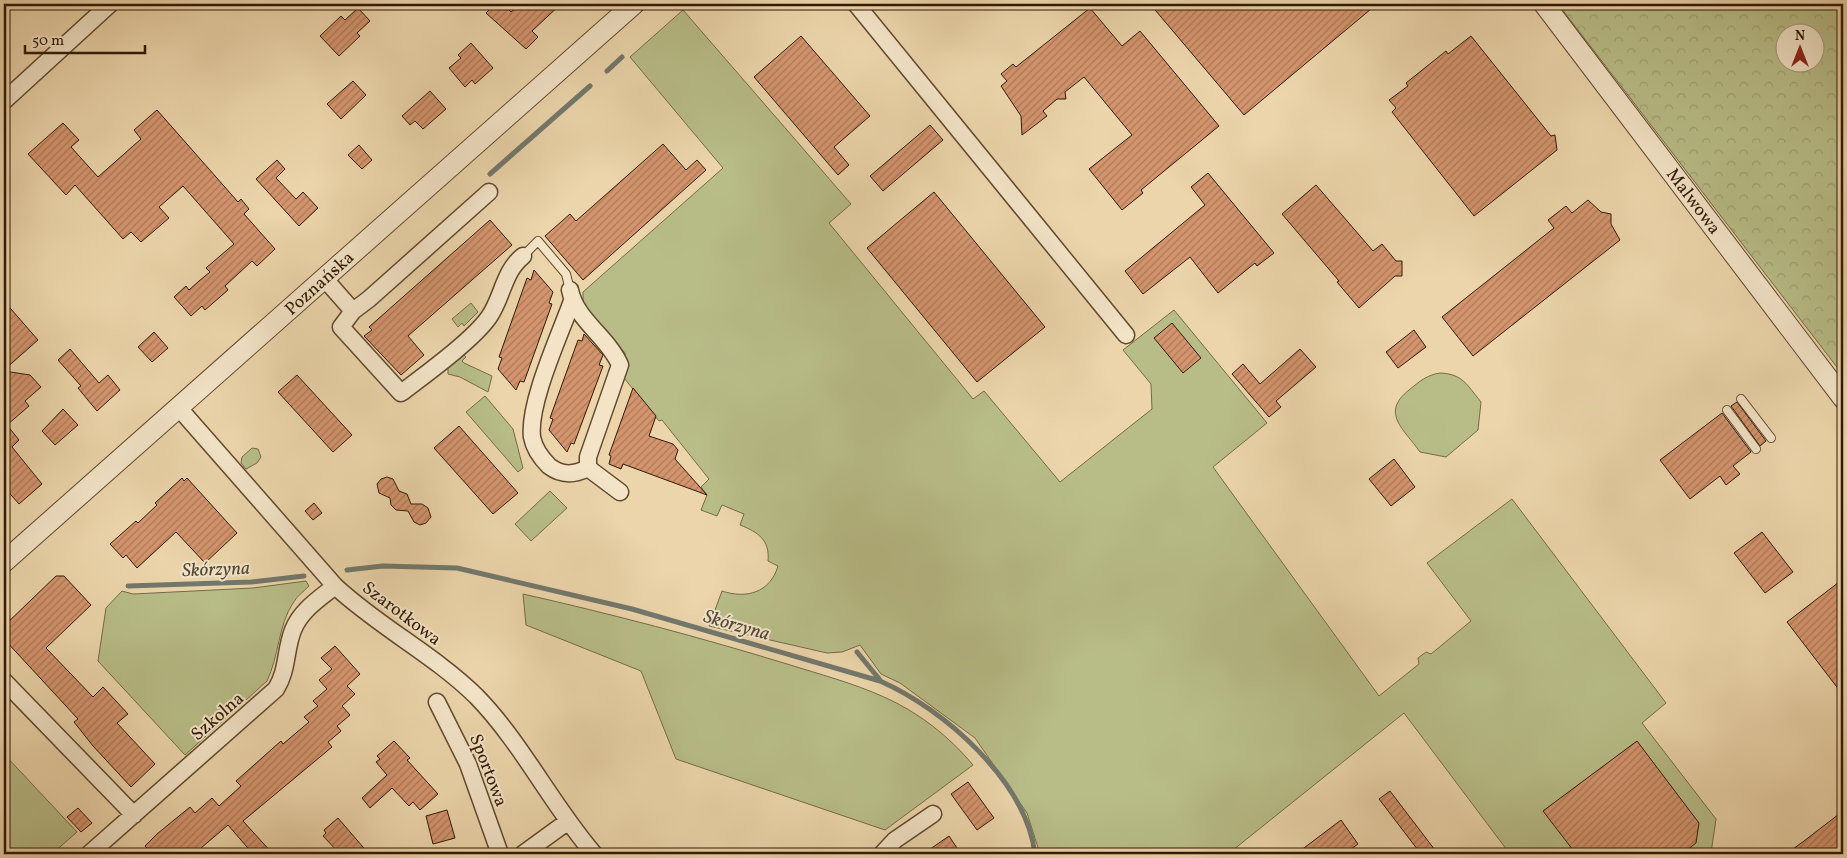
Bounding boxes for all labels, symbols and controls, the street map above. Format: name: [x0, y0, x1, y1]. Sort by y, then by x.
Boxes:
scale bar: [25, 22, 145, 54]
north arrow: [1774, 22, 1824, 72]
text: N: [1795, 27, 1805, 46]
text: 50 m: [32, 31, 64, 52]
street label: Malwowa: [1660, 164, 1726, 240]
street label: Poznańska: [280, 246, 360, 322]
water label: Skórzyna: [182, 556, 250, 584]
street label: Szarotkowa: [356, 576, 446, 652]
water label: Skórzyna: [700, 604, 773, 648]
street label: Szkolna: [186, 687, 250, 747]
street label: Sportowa: [462, 731, 513, 810]

